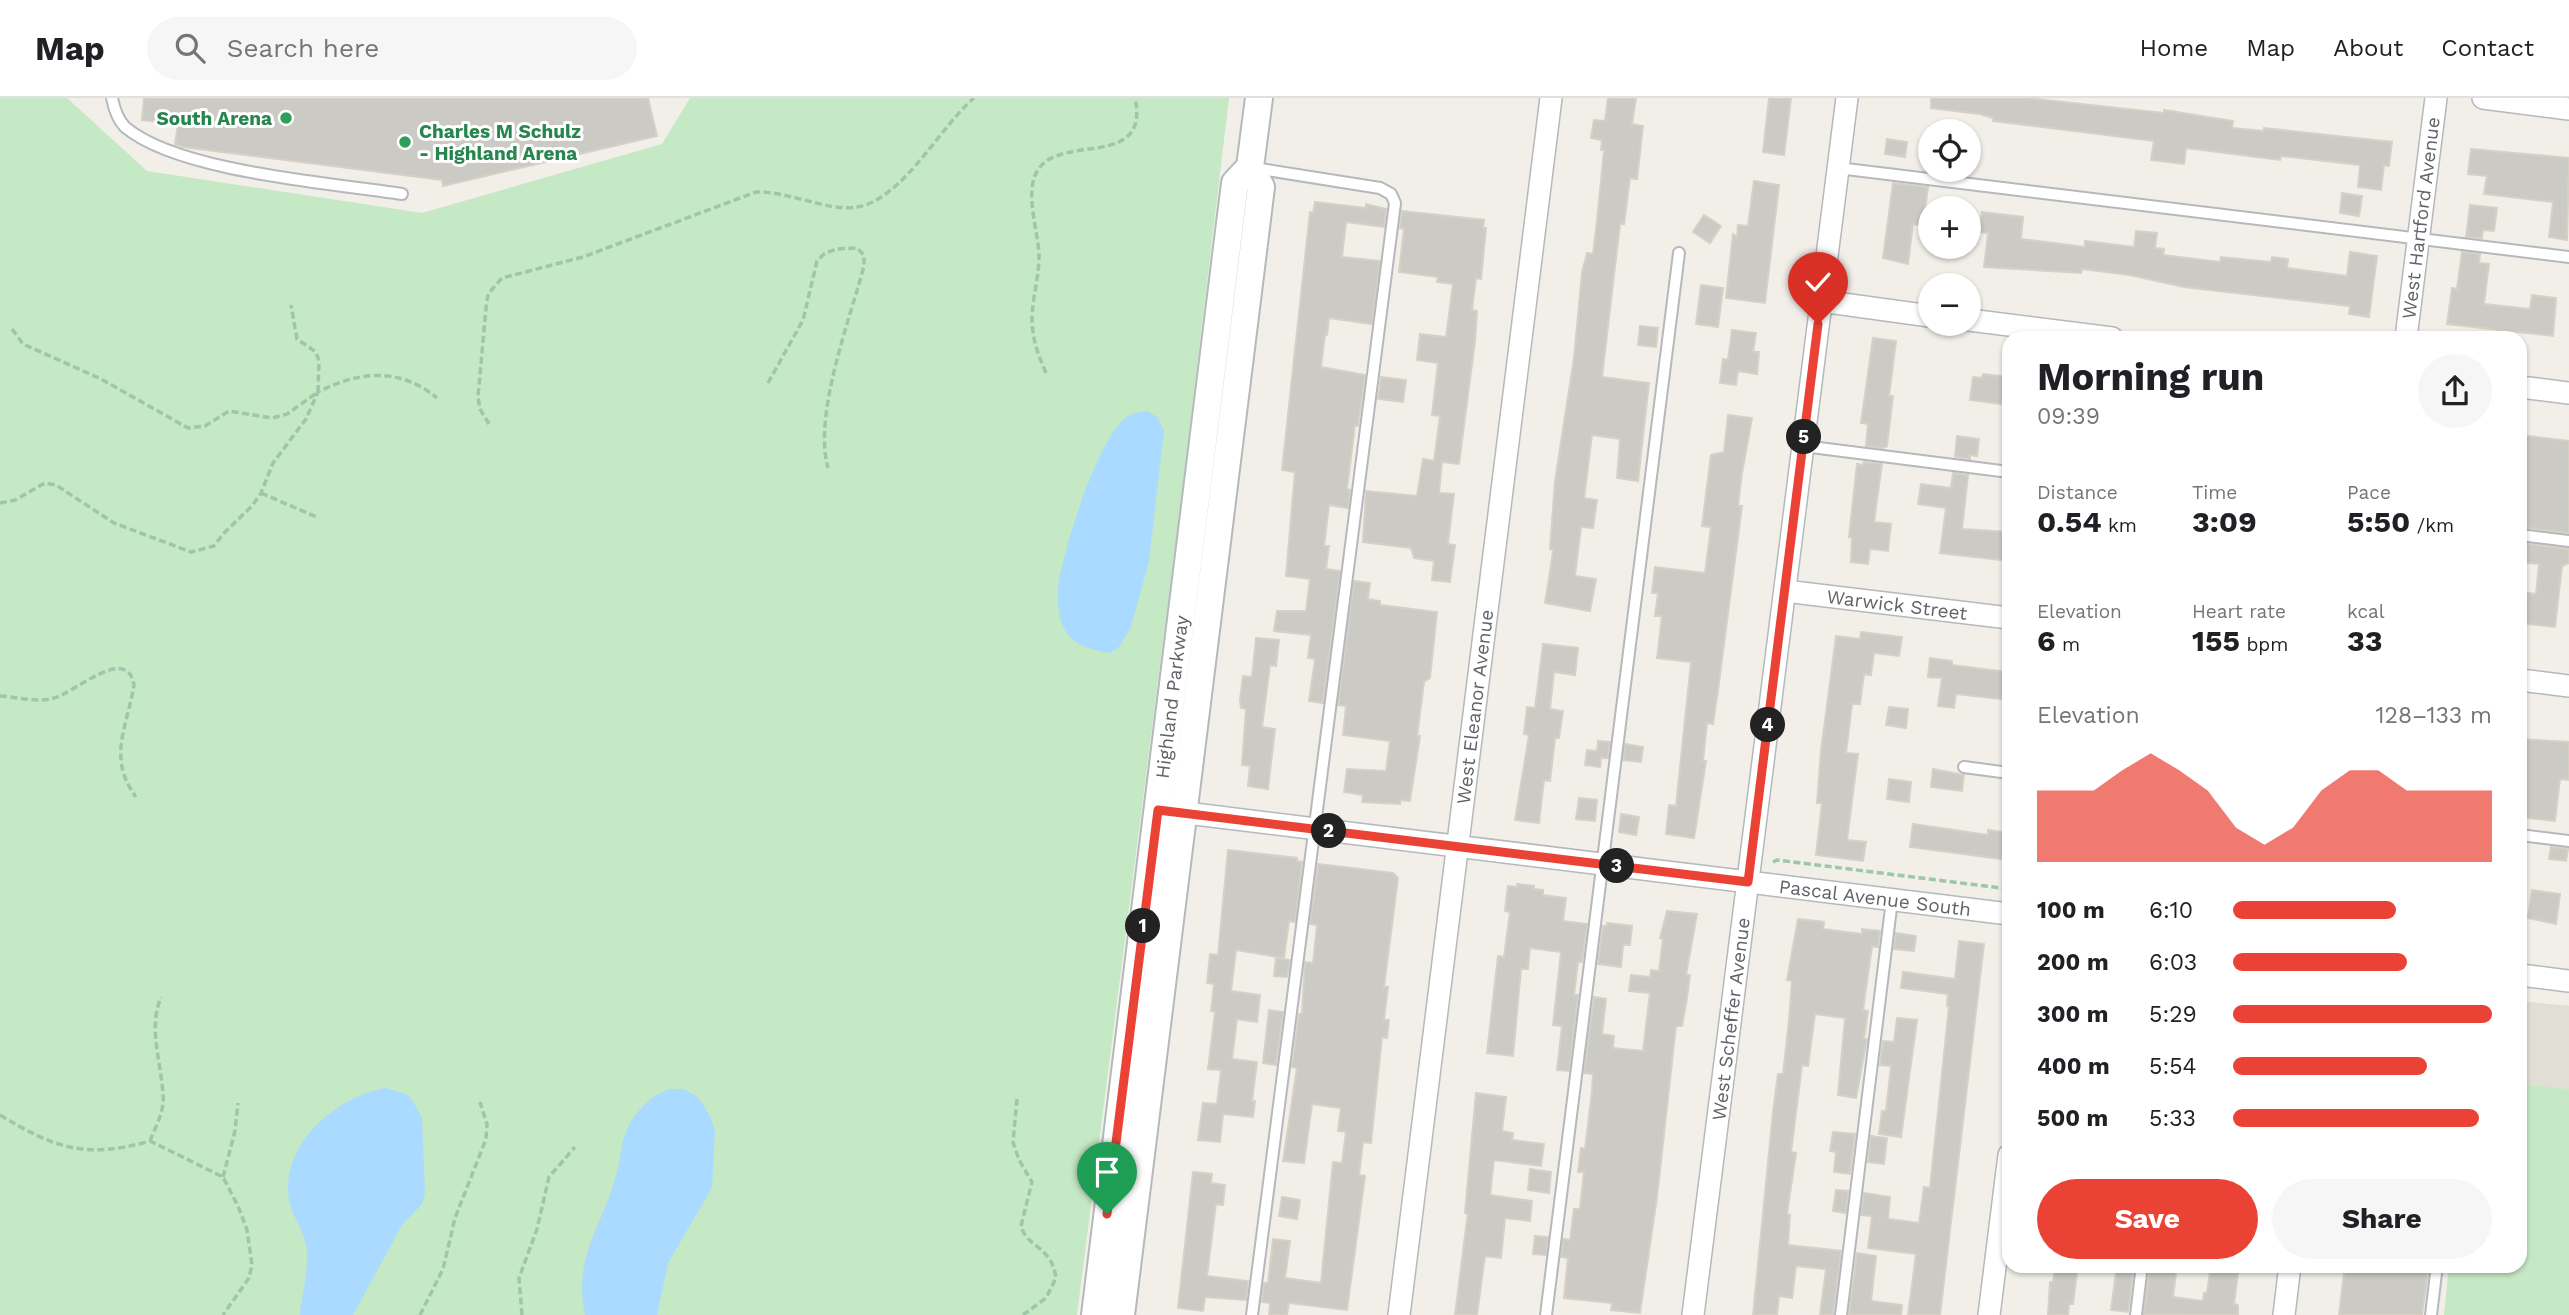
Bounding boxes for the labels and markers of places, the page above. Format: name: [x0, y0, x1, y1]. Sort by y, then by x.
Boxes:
place label: South Arena: [157, 107, 272, 130]
marker: South Arena: [278, 110, 294, 126]
place label: Charles M Schulz - Highland Arena: [419, 120, 581, 165]
marker: Charles M Schulz - Highland Arena: [397, 134, 413, 150]
pin: [1788, 252, 1848, 324]
pin: 5: [1786, 420, 1822, 454]
pin: 4: [1750, 708, 1786, 742]
pin: 2: [1312, 814, 1346, 848]
pin: 3: [1600, 848, 1634, 884]
pin: 1: [1126, 908, 1160, 944]
pin: [1077, 1142, 1137, 1214]

